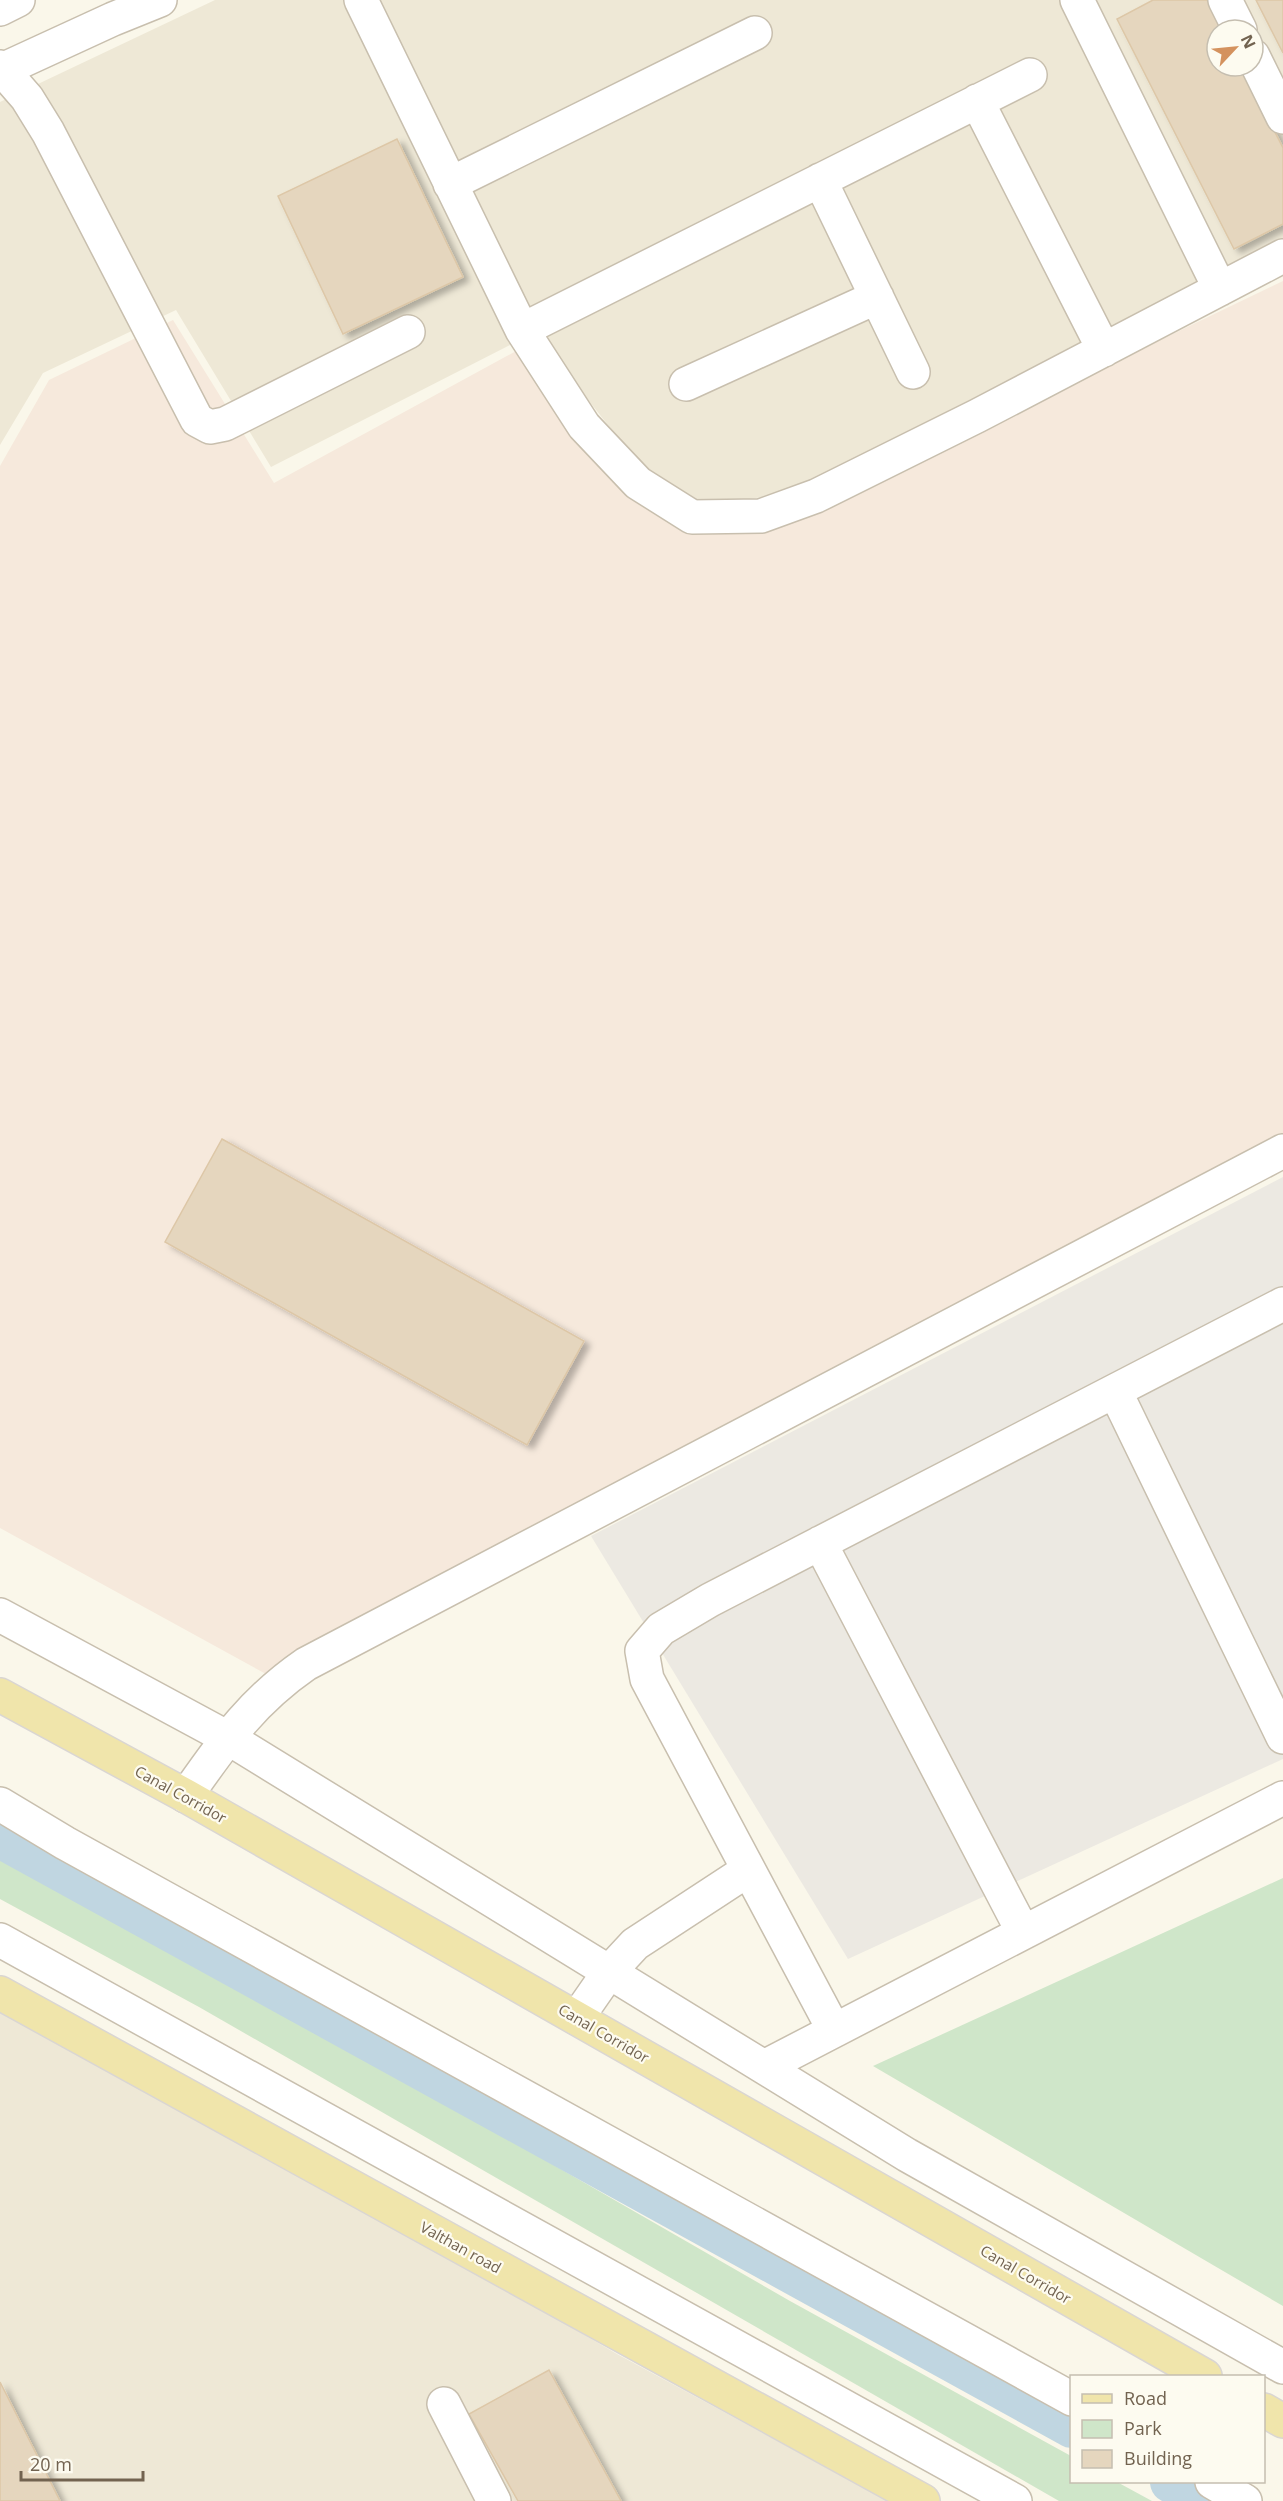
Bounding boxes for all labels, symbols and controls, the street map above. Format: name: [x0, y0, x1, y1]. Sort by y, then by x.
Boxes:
north arrow: [1205, 18, 1265, 78]
text: N: [1236, 31, 1261, 52]
street label: Canal Corridor: [132, 1761, 230, 1827]
street label: Canal Corridor: [555, 1999, 653, 2067]
street label: Valthan road: [417, 2217, 505, 2277]
street label: Canal Corridor: [977, 2240, 1075, 2308]
legend: [1070, 2375, 1265, 2483]
text: Road: [1124, 2386, 1167, 2410]
text: Park: [1124, 2416, 1162, 2440]
scale bar: [21, 2444, 142, 2482]
text: Building: [1124, 2446, 1192, 2470]
text: 20 m: [30, 2452, 72, 2476]

